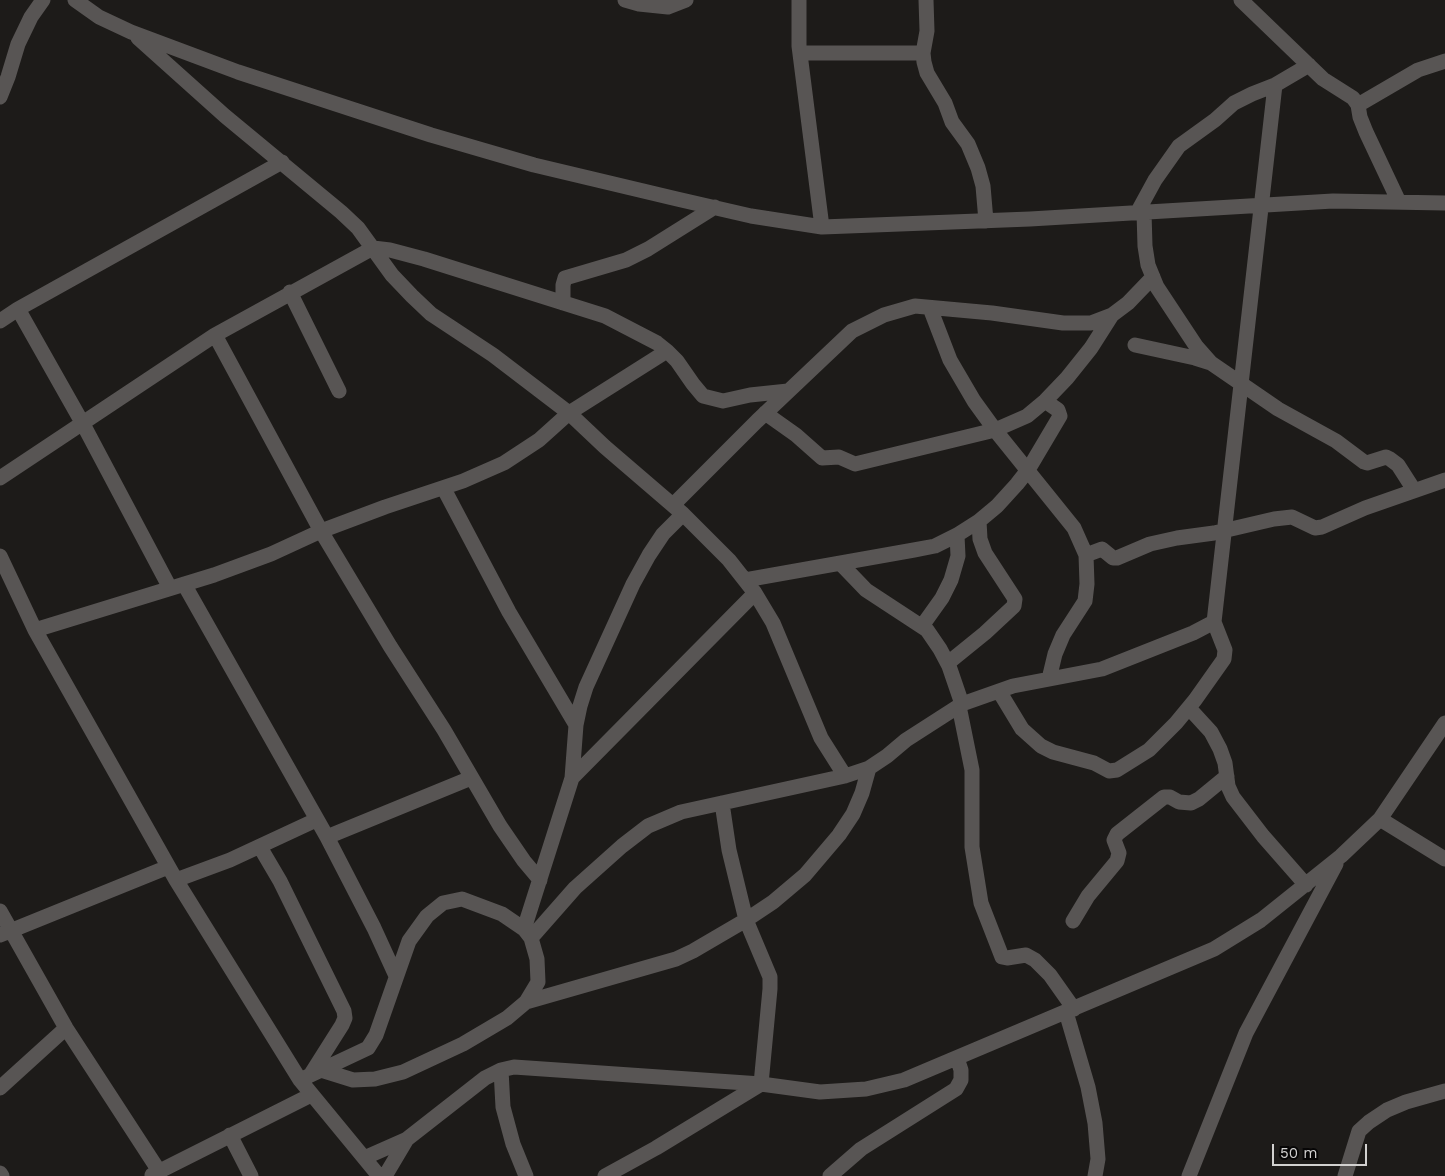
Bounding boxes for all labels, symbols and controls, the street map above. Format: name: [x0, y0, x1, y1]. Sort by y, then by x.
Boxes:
scale bar: [1275, 1134, 1370, 1166]
text: 50 m: [1280, 1144, 1317, 1162]

